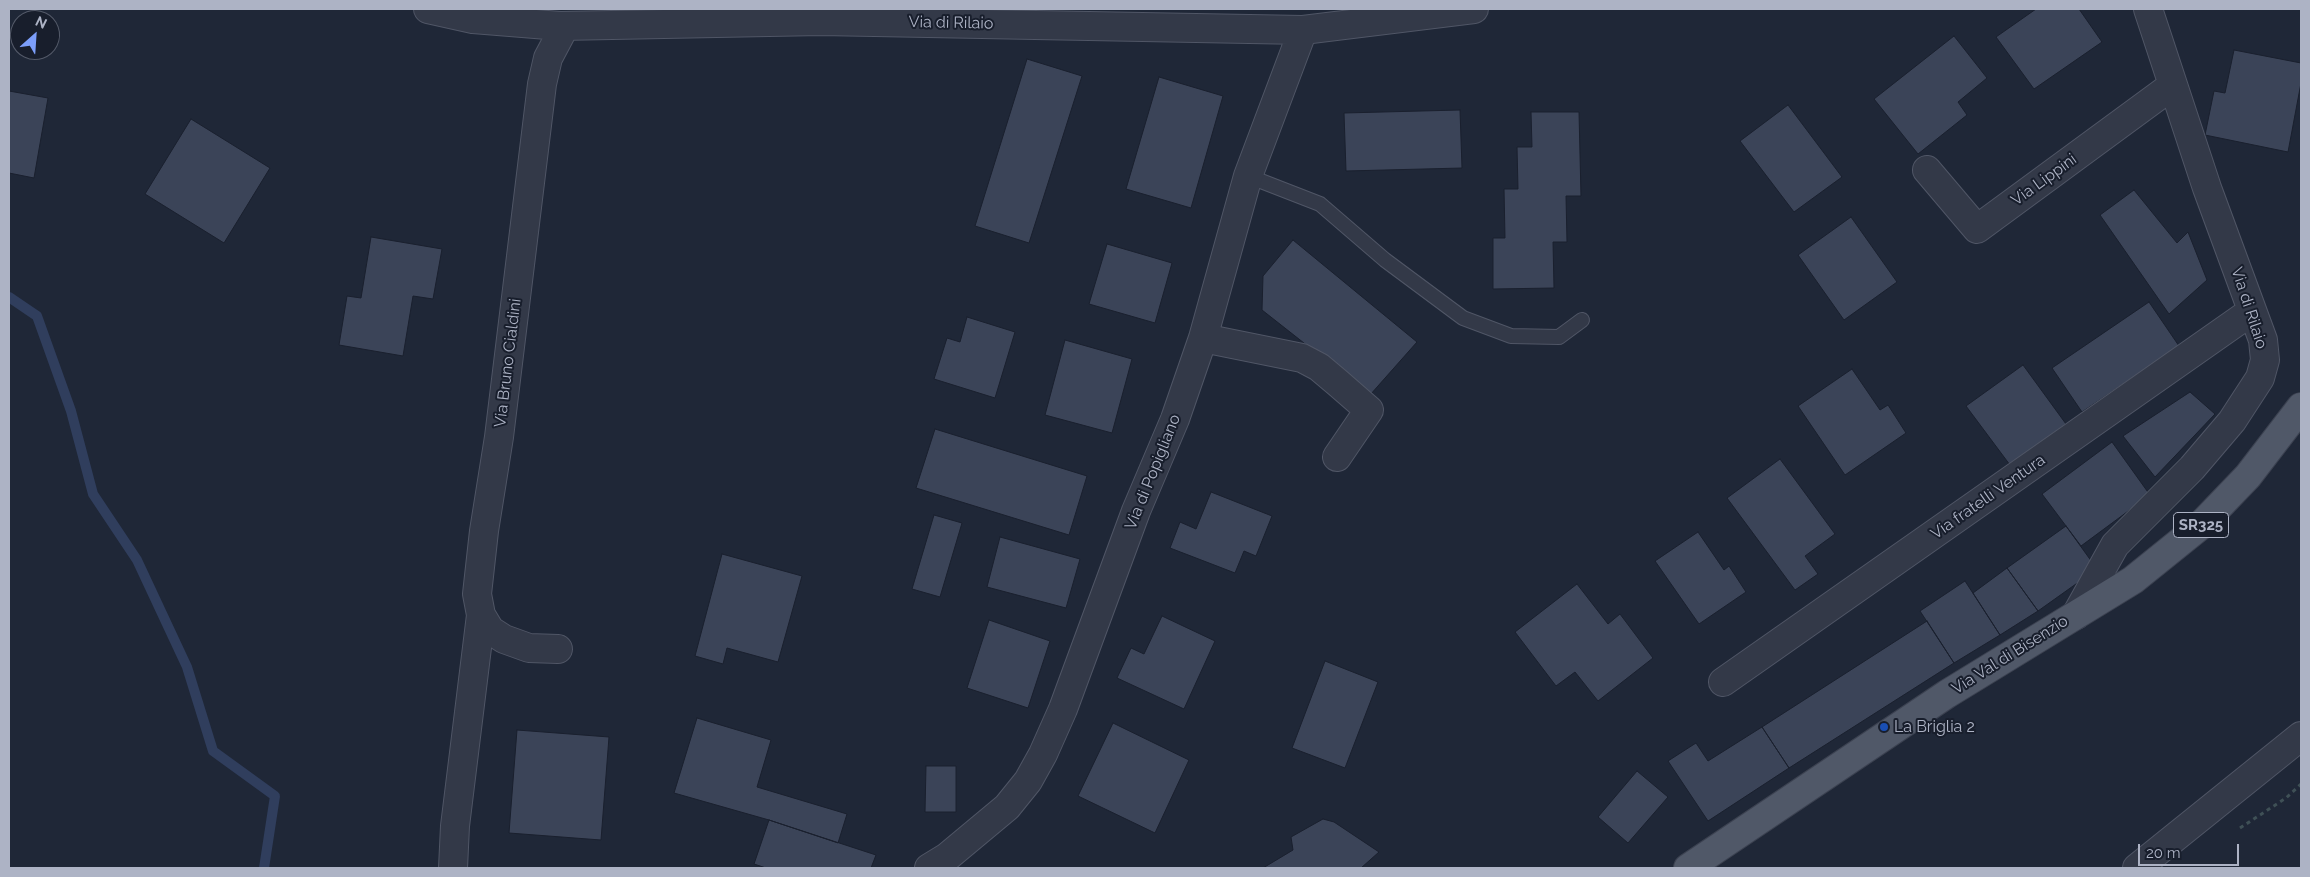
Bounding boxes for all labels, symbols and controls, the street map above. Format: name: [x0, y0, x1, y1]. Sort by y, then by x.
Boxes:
north arrow: [10, 10, 60, 60]
text: N: [33, 13, 49, 32]
street label: Via di Rilaio: [909, 13, 993, 33]
street label: Via Lippini: [2008, 150, 2080, 210]
street label: Via di Rilaio: [2227, 265, 2271, 351]
street label: Via Bruno Cialdini: [491, 297, 525, 429]
street label: Via di Popigliano: [1121, 412, 1185, 532]
street label: Via fratelli Ventura: [1927, 450, 2049, 544]
road number: SR325: [2174, 512, 2228, 538]
street label: Via Val di Bisenzio: [1948, 612, 2072, 698]
place label: La Briglia 2: [1894, 717, 1975, 737]
marker: La Briglia 2: [1878, 721, 1890, 733]
scale bar: [2140, 834, 2241, 866]
text: 20 m: [2146, 844, 2181, 862]

